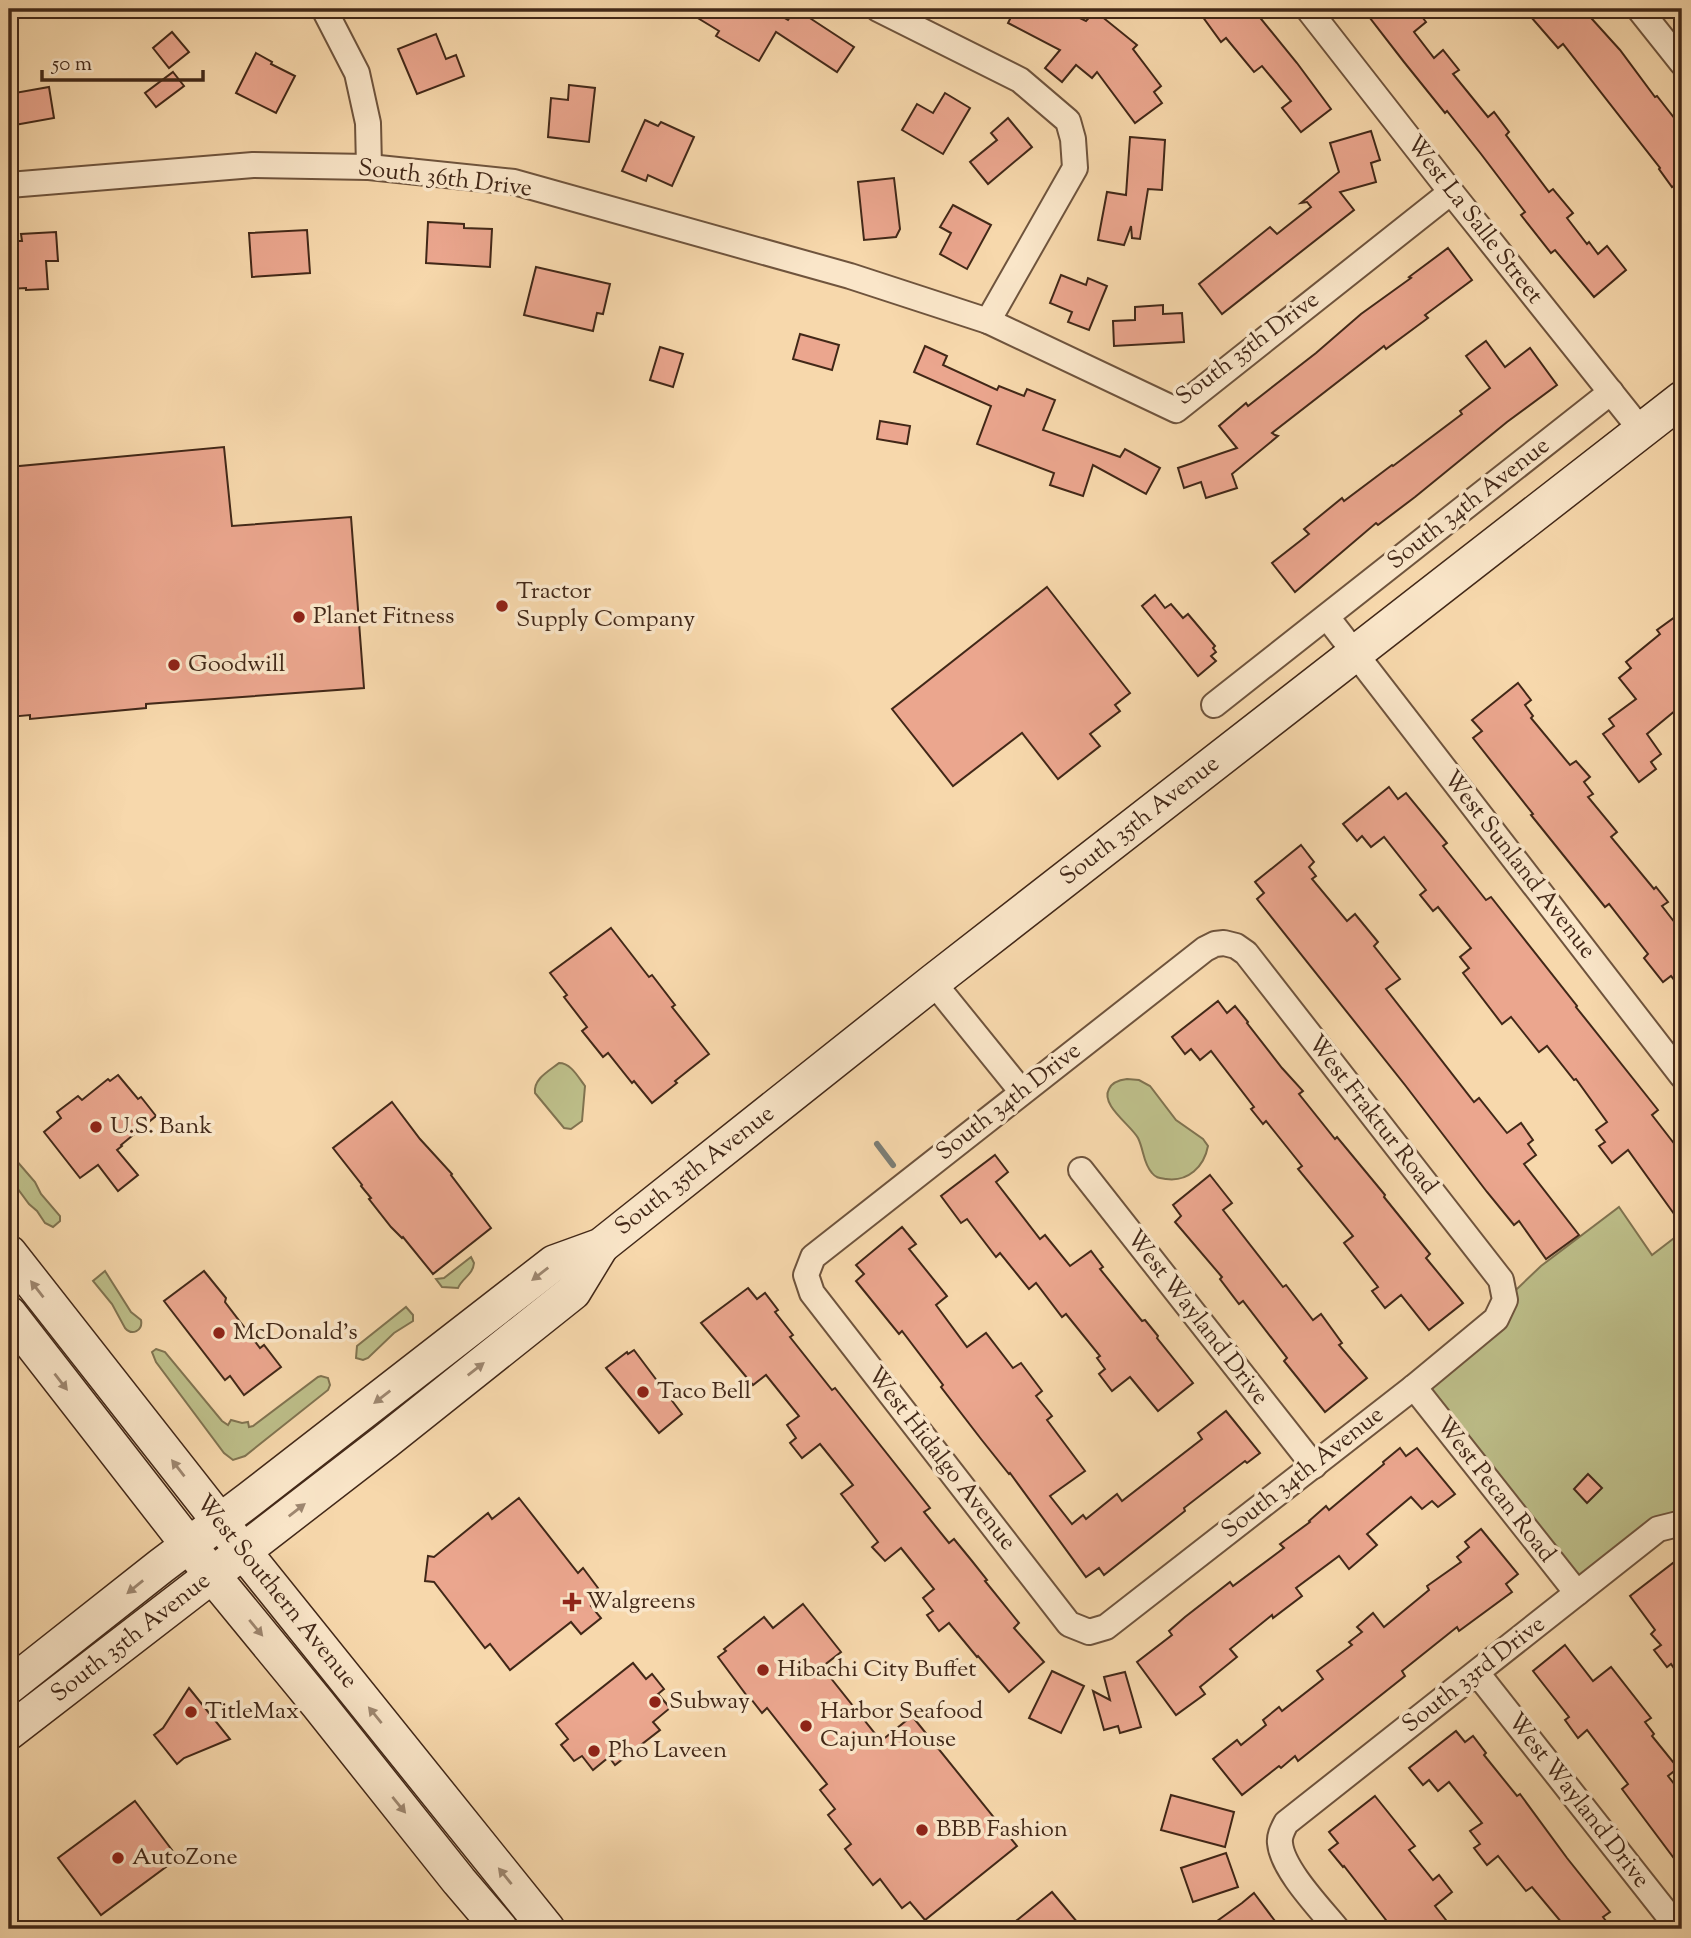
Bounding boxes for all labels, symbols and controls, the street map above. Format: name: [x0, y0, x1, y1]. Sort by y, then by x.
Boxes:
scale bar: [42, 38, 203, 82]
text: 50 m: [51, 50, 92, 80]
street label: West La Salle Street: [1397, 128, 1551, 312]
street label: South 36th Drive: [356, 151, 534, 207]
street label: South 35th Drive: [1169, 284, 1327, 414]
street label: South 34th Avenue: [1381, 430, 1557, 578]
place label: Tractor Supply Company: [516, 575, 695, 637]
marker: Tractor Supply Company: [494, 598, 510, 614]
place label: Planet Fitness: [313, 600, 454, 634]
marker: Planet Fitness: [291, 609, 307, 625]
place label: Goodwill: [188, 648, 286, 682]
marker: Goodwill: [166, 657, 182, 673]
street label: South 35th Avenue: [1053, 748, 1227, 894]
street label: West Sunland Avenue: [1434, 763, 1604, 967]
street label: West Fraktur Road: [1299, 1028, 1445, 1202]
street label: South 34th Drive: [929, 1035, 1089, 1169]
street label: South 35th Avenue: [608, 1098, 782, 1244]
place label: U.S. Bank: [110, 1110, 213, 1144]
marker: U.S. Bank: [88, 1119, 104, 1135]
street label: West Wayland Drive: [1118, 1223, 1276, 1413]
one-way arrow: [531, 1267, 549, 1282]
one-way arrow: [30, 1281, 45, 1299]
place label: McDonald's: [233, 1316, 358, 1350]
marker: McDonald's: [211, 1325, 227, 1341]
street label: West Hidalgo Avenue: [858, 1360, 1024, 1558]
one-way arrow: [467, 1363, 485, 1377]
one-way arrow: [54, 1372, 69, 1390]
place label: Taco Bell: [657, 1375, 751, 1409]
marker: Taco Bell: [635, 1384, 651, 1400]
one-way arrow: [373, 1389, 391, 1403]
street label: South 34th Avenue: [1215, 1399, 1391, 1547]
street label: West Pecan Road: [1427, 1410, 1563, 1571]
one-way arrow: [170, 1460, 185, 1478]
street label: West Southern Avenue: [187, 1488, 365, 1696]
one-way arrow: [288, 1503, 306, 1517]
street label: South 35th Avenue: [44, 1565, 218, 1711]
one-way arrow: [126, 1579, 143, 1594]
place label: Walgreens: [586, 1585, 695, 1619]
marker: Walgreens: [564, 1594, 580, 1610]
street label: South 33rd Drive: [1395, 1608, 1553, 1742]
one-way arrow: [248, 1618, 263, 1636]
place label: Hibachi City Buffet: [777, 1653, 976, 1687]
marker: Hibachi City Buffet: [755, 1662, 771, 1678]
place label: Subway: [669, 1685, 750, 1719]
marker: Subway: [647, 1694, 663, 1710]
place label: TitleMax: [205, 1695, 299, 1729]
place label: Harbor Seafood Cajun House: [820, 1695, 983, 1757]
marker: TitleMax: [183, 1704, 199, 1720]
street label: West Wayland Drive: [1499, 1706, 1657, 1896]
one-way arrow: [368, 1707, 383, 1724]
marker: Harbor Seafood Cajun House: [798, 1718, 814, 1734]
place label: Pho Laveen: [608, 1734, 727, 1768]
marker: Pho Laveen: [586, 1743, 602, 1759]
one-way arrow: [391, 1795, 406, 1813]
place label: BBB Fashion: [936, 1813, 1068, 1847]
marker: BBB Fashion: [914, 1822, 930, 1838]
place label: AutoZone: [132, 1841, 238, 1875]
marker: AutoZone: [110, 1850, 126, 1866]
one-way arrow: [497, 1868, 512, 1886]

